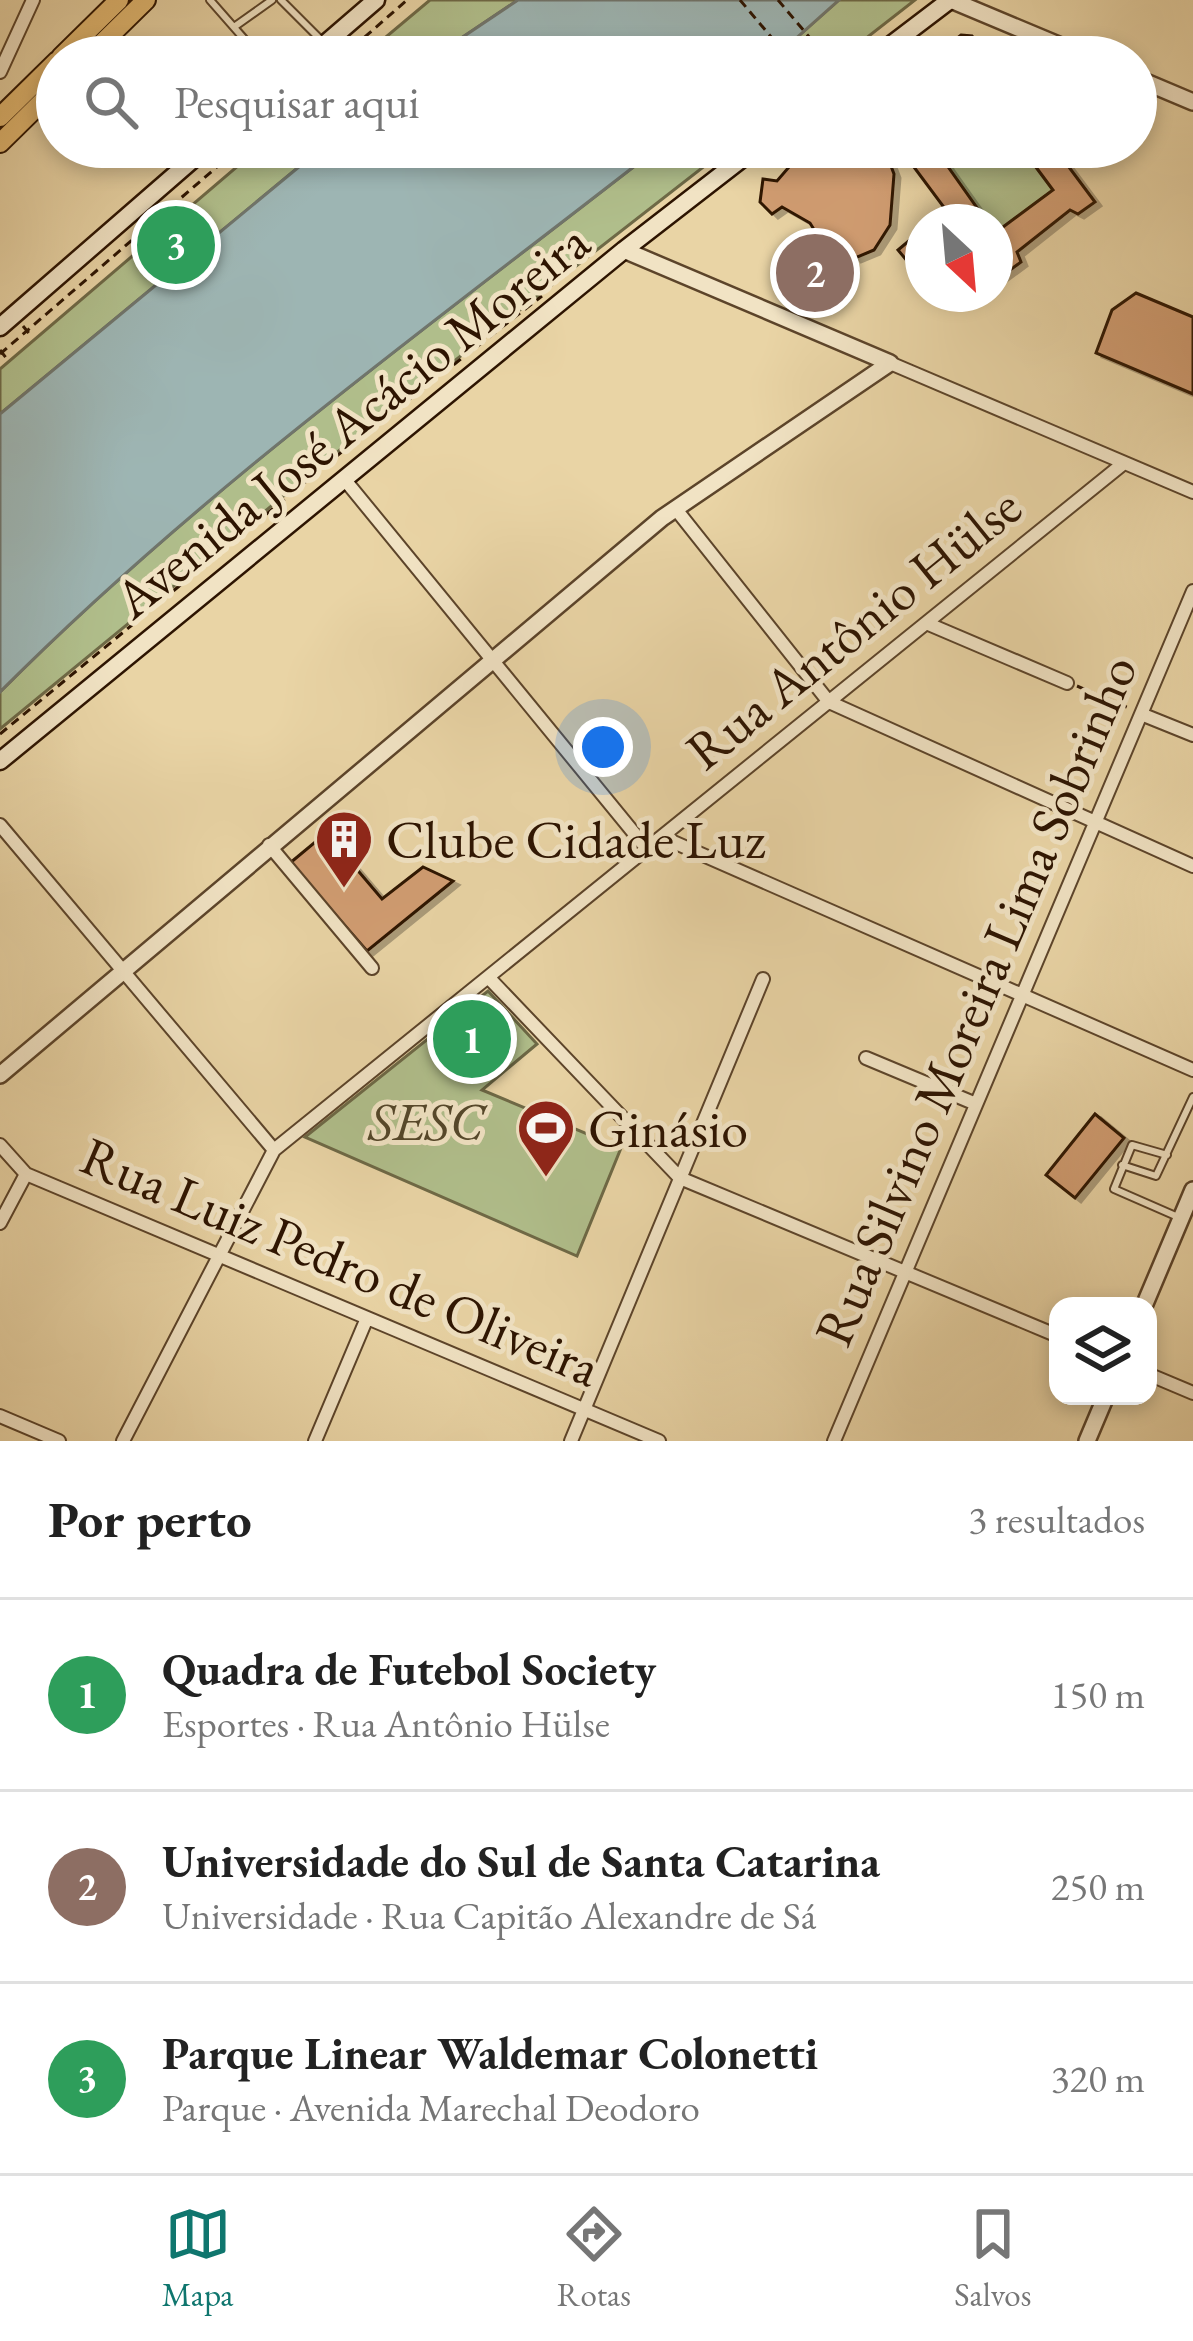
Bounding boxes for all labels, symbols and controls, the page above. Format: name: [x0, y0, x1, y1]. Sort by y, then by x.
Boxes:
search box: [36, 36, 1157, 168]
icon: search: [78, 69, 144, 135]
text: Pesquisar aqui: [174, 73, 420, 131]
pin: 3: [137, 200, 215, 290]
north arrow: [905, 204, 1013, 312]
street label: Avenida José Acácio Moreira: [98, 206, 603, 634]
pin: 2: [776, 228, 854, 318]
street label: Rua Antônio Hülse: [671, 471, 1035, 785]
street label: Rua Silvino Moreira Lima Sobrinho: [798, 644, 1152, 1356]
your location: [573, 717, 633, 777]
place label: Clube Cidade Luz: [386, 804, 766, 874]
building icon: Clube Cidade Luz: [313, 808, 375, 890]
pin: 1: [433, 994, 511, 1084]
park label: SESC: [367, 1086, 489, 1156]
place label: Ginásio: [588, 1093, 748, 1163]
sports icon: Ginásio: [515, 1097, 577, 1179]
street label: Rua Luiz Pedro de Oliveira: [71, 1120, 611, 1402]
map controls: [1049, 1297, 1157, 1405]
button: layers: [1049, 1297, 1157, 1405]
text: Por perto: [48, 1486, 252, 1552]
text: 3 resultados: [968, 1494, 1145, 1545]
text: Quadra de Futebol Society: [162, 1640, 656, 1698]
text: 1: [77, 1669, 97, 1720]
text: 150 m: [1051, 1669, 1145, 1720]
text: Esportes · Rua Antônio Hülse: [162, 1698, 610, 1749]
text: Universidade do Sul de Santa Catarina: [162, 1832, 880, 1890]
text: 2: [77, 1861, 97, 1912]
text: 250 m: [1051, 1861, 1145, 1912]
text: Universidade · Rua Capitão Alexandre de Sá: [162, 1890, 816, 1941]
text: Parque Linear Waldemar Colonetti: [162, 2024, 818, 2082]
text: 3: [77, 2053, 97, 2104]
text: 320 m: [1051, 2053, 1145, 2104]
text: Parque · Avenida Marechal Deodoro: [162, 2082, 700, 2133]
tab: Mapa: [162, 2201, 234, 2316]
tab: Rotas: [557, 2201, 631, 2316]
tab: Salvos: [954, 2201, 1031, 2316]

